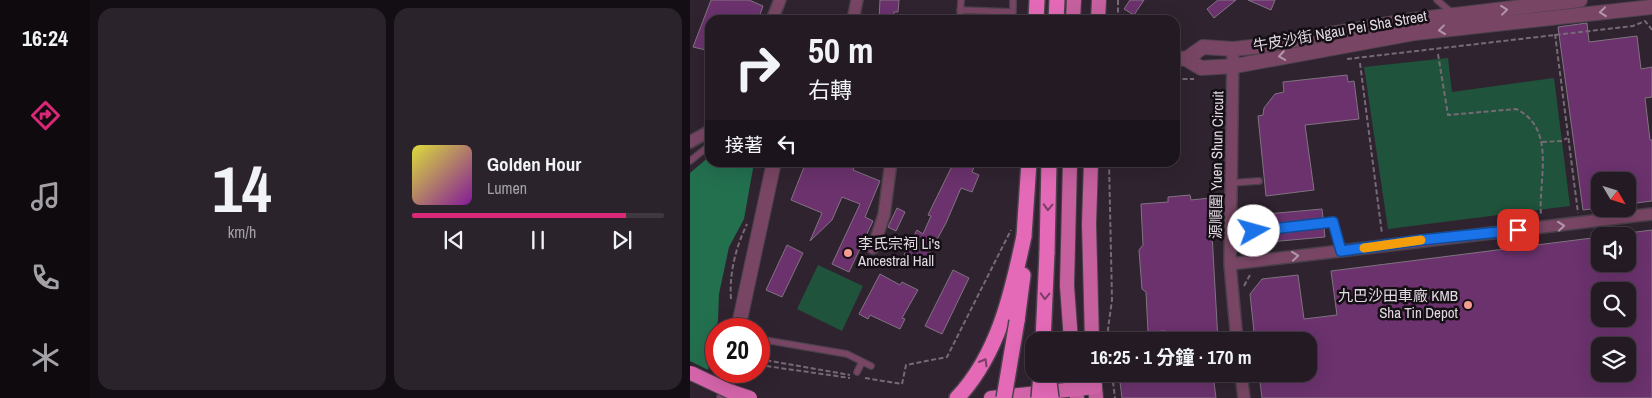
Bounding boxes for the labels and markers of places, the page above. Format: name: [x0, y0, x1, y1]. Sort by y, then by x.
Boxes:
pin: [1497, 209, 1539, 251]
place label: 李氏宗祠 Li's Ancestral Hall: [857, 233, 940, 271]
marker: 李氏宗祠 Li's Ancestral Hall: [842, 247, 854, 259]
place label: 九巴沙田車廠 KMB Sha Tin Depot: [1338, 285, 1459, 323]
marker: 九巴沙田車廠 KMB Sha Tin Depot: [1462, 299, 1474, 311]

